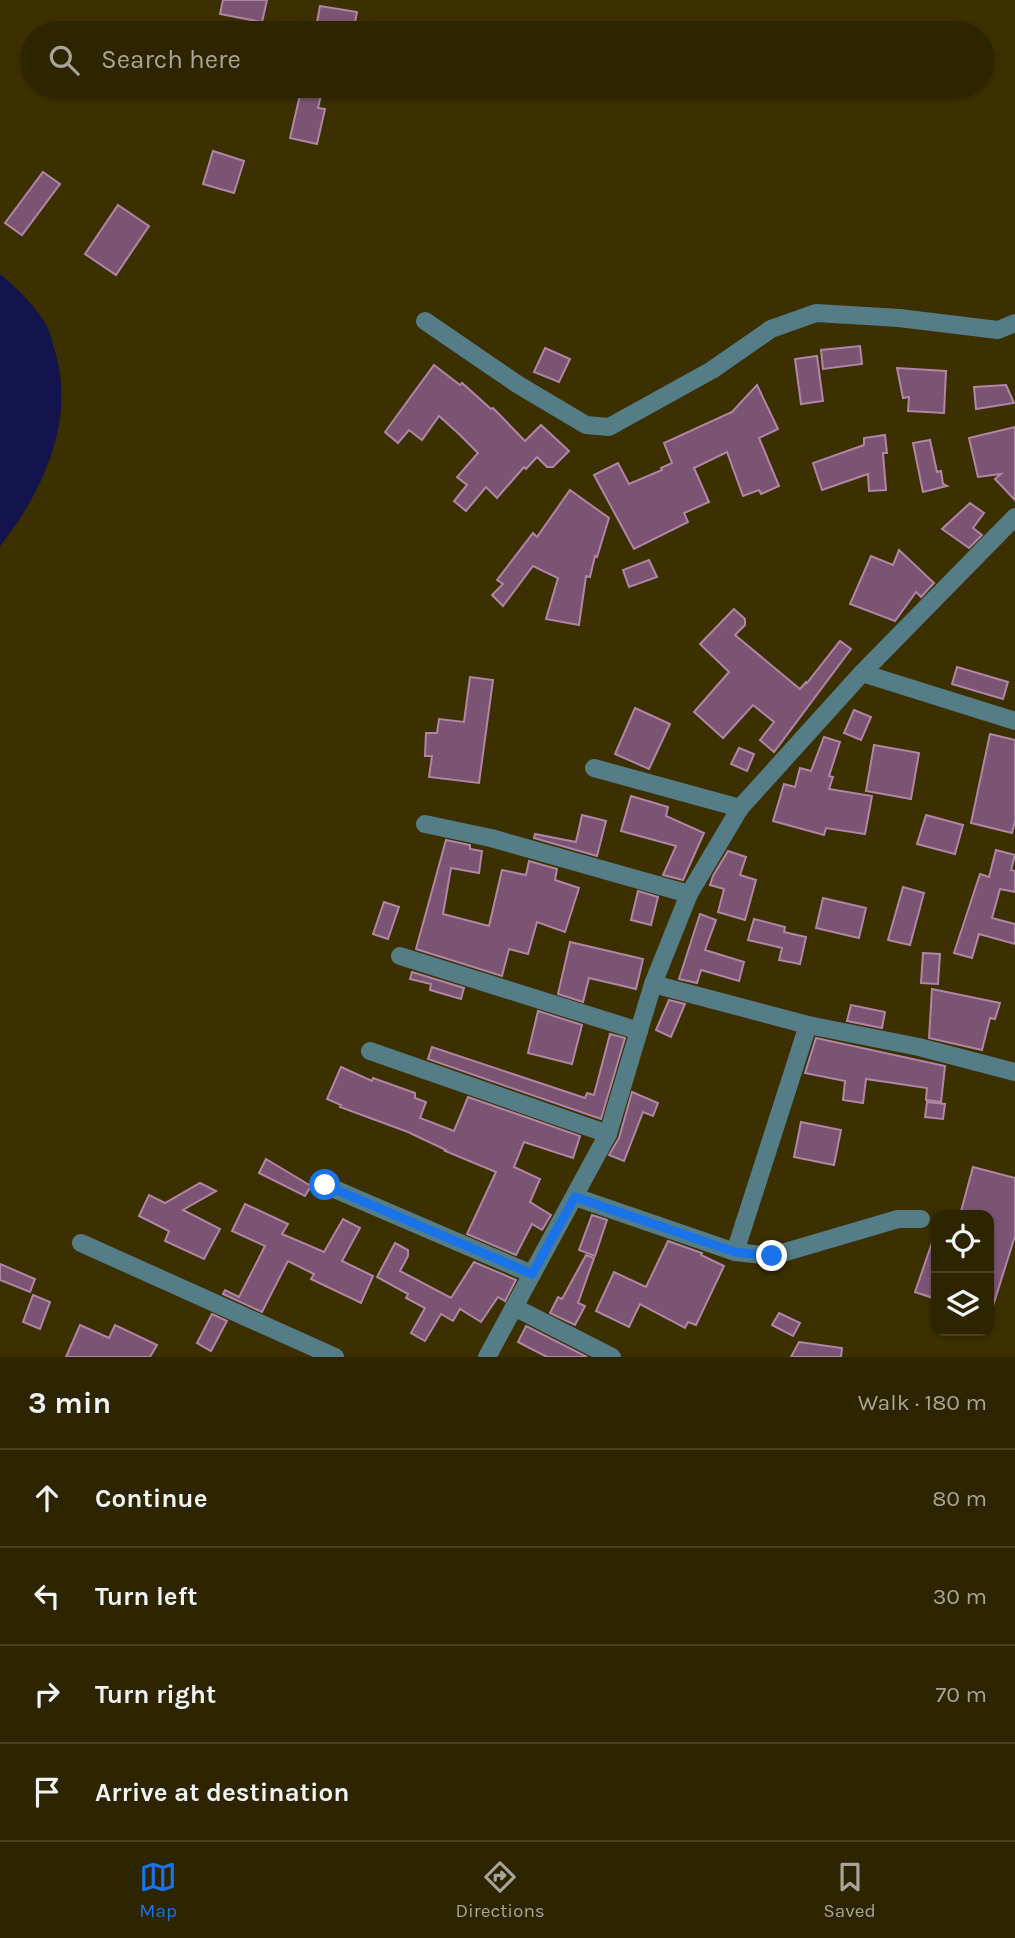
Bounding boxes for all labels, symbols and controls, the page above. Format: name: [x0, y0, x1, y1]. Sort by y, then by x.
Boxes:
search box: [21, 21, 994, 98]
icon: search: [45, 41, 83, 79]
text: Search here: [101, 44, 241, 75]
route start: [309, 1169, 340, 1200]
map controls: [931, 1210, 994, 1336]
button: locate: [931, 1210, 994, 1273]
route end: [756, 1240, 787, 1271]
button: layers: [931, 1273, 994, 1336]
text: 3 min: [28, 1385, 111, 1421]
text: Walk · 180 m: [858, 1389, 987, 1416]
icon: ahead: [28, 1479, 66, 1517]
text: Continue: [95, 1483, 207, 1514]
text: 80 m: [932, 1485, 987, 1512]
icon: left: [28, 1577, 66, 1615]
text: Turn left: [95, 1581, 197, 1612]
text: 30 m: [933, 1583, 987, 1610]
icon: right: [28, 1675, 66, 1713]
text: Turn right: [95, 1679, 216, 1710]
text: 70 m: [936, 1681, 987, 1708]
icon: arrive: [28, 1773, 66, 1811]
text: Arrive at destination: [95, 1777, 349, 1808]
tab: Map: [139, 1858, 177, 1922]
tab: Directions: [456, 1858, 545, 1922]
tab: Saved: [823, 1858, 876, 1922]

